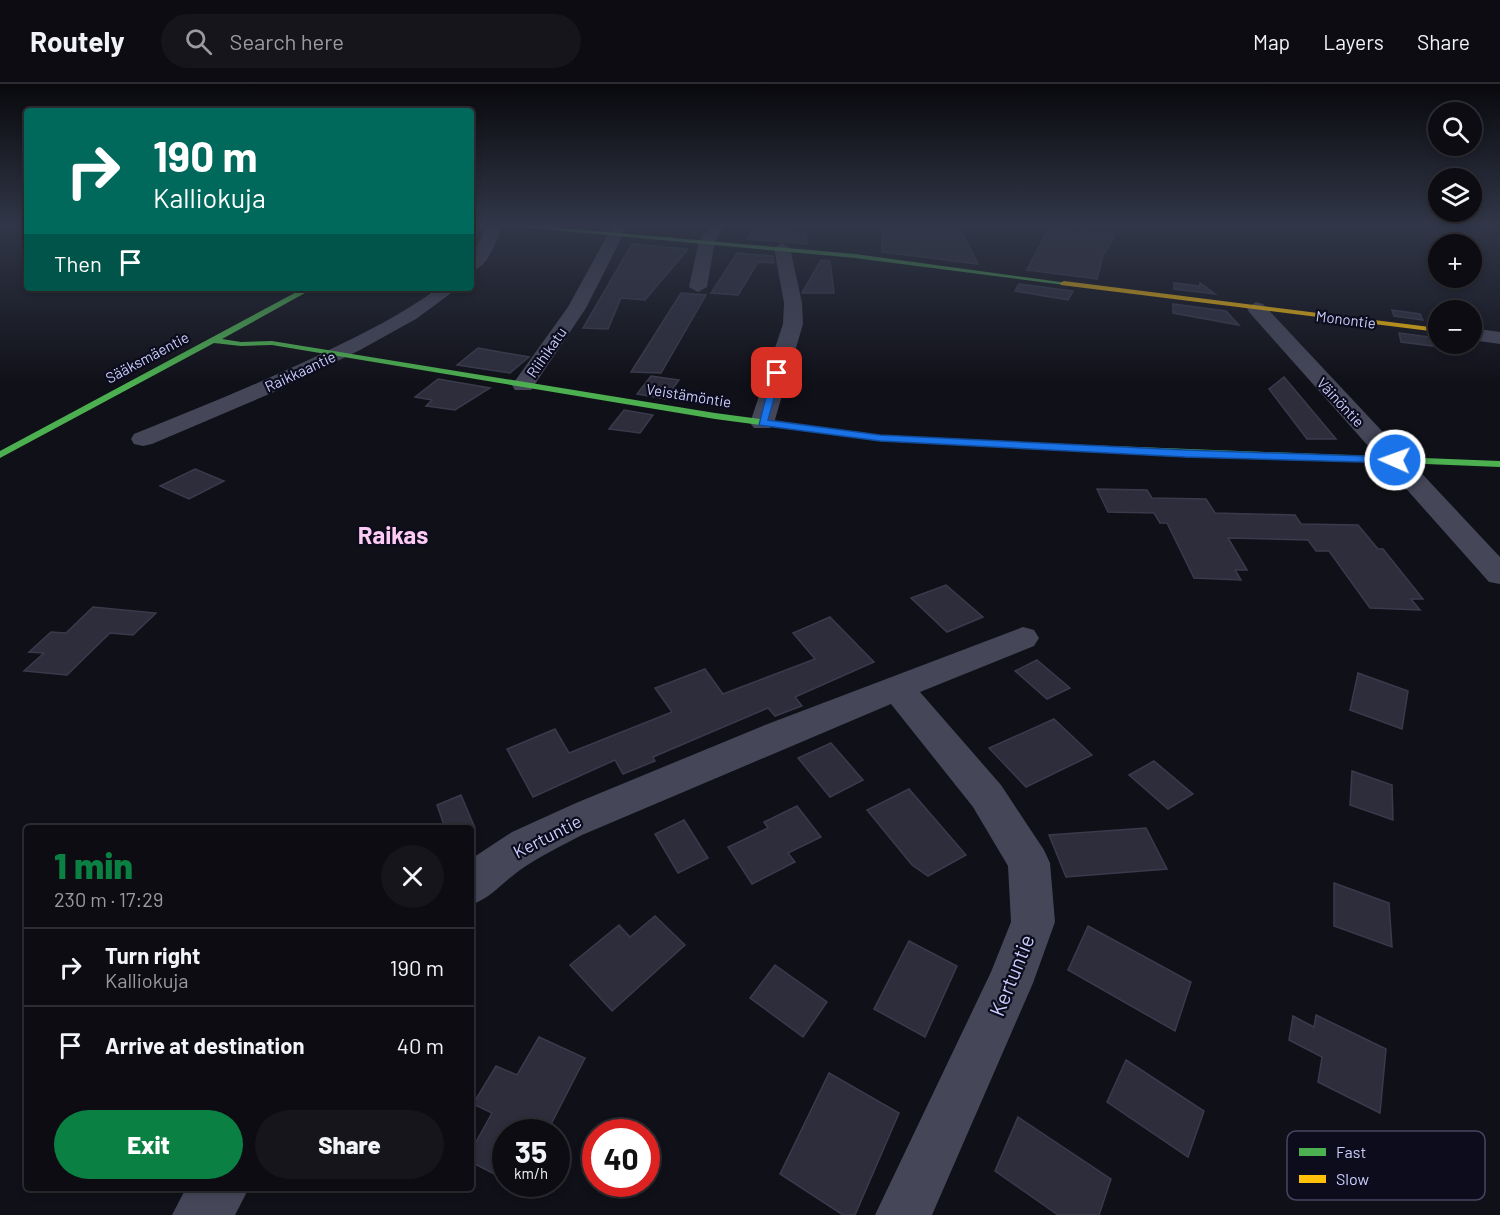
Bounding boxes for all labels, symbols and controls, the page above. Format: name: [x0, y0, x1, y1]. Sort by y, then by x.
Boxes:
search box: [161, 14, 581, 68]
text: Routely: [30, 24, 125, 58]
icon: search: [182, 25, 215, 58]
text: Search here: [230, 28, 344, 54]
text: Map: [1253, 29, 1290, 54]
text: Layers: [1323, 29, 1384, 54]
text: Share: [1417, 29, 1470, 54]
map controls: [1428, 102, 1482, 354]
button: search: [1428, 102, 1482, 156]
text: 190 m: [153, 130, 258, 180]
icon: right: [54, 132, 132, 210]
button: layers: [1428, 168, 1482, 222]
text: Kalliokuja: [153, 181, 266, 213]
button: +: [1428, 234, 1482, 288]
icon: arrive: [114, 246, 147, 279]
text: Then: [54, 250, 102, 276]
button: −: [1428, 300, 1482, 354]
street label: Monontie: [1315, 306, 1377, 332]
street label: Riihikatu: [522, 323, 570, 381]
street label: Sääksmäentie: [102, 327, 192, 387]
street label: Raikkaantie: [262, 347, 338, 395]
pin: [751, 347, 802, 398]
icon: arrive: [760, 356, 793, 389]
street label: Väinöntie: [1314, 374, 1368, 430]
street label: Veistämöntie: [645, 379, 733, 411]
position arrow: [1363, 428, 1427, 492]
district label: Raikas: [358, 520, 428, 549]
street label: Kertuntie: [509, 809, 585, 863]
text: 1 min: [54, 843, 133, 886]
button: close: [381, 845, 444, 908]
text: 230 m · 17:29: [54, 887, 163, 911]
street label: Kertuntie: [983, 930, 1039, 1020]
text: Turn right: [105, 942, 200, 968]
icon: right: [54, 951, 87, 984]
text: 190 m: [390, 954, 444, 980]
text: Kalliokuja: [105, 968, 189, 992]
icon: arrive: [54, 1029, 87, 1062]
text: Arrive at destination: [105, 1032, 304, 1058]
text: 40 m: [397, 1032, 444, 1058]
button: Exit: [54, 1110, 243, 1179]
button: Share: [255, 1110, 444, 1179]
speed limit sign: 40: [582, 1119, 660, 1197]
legend: [1287, 1131, 1485, 1200]
text: 35: [515, 1133, 547, 1169]
text: Fast: [1336, 1142, 1366, 1161]
text: km/h: [514, 1164, 548, 1182]
text: Slow: [1336, 1169, 1369, 1188]

